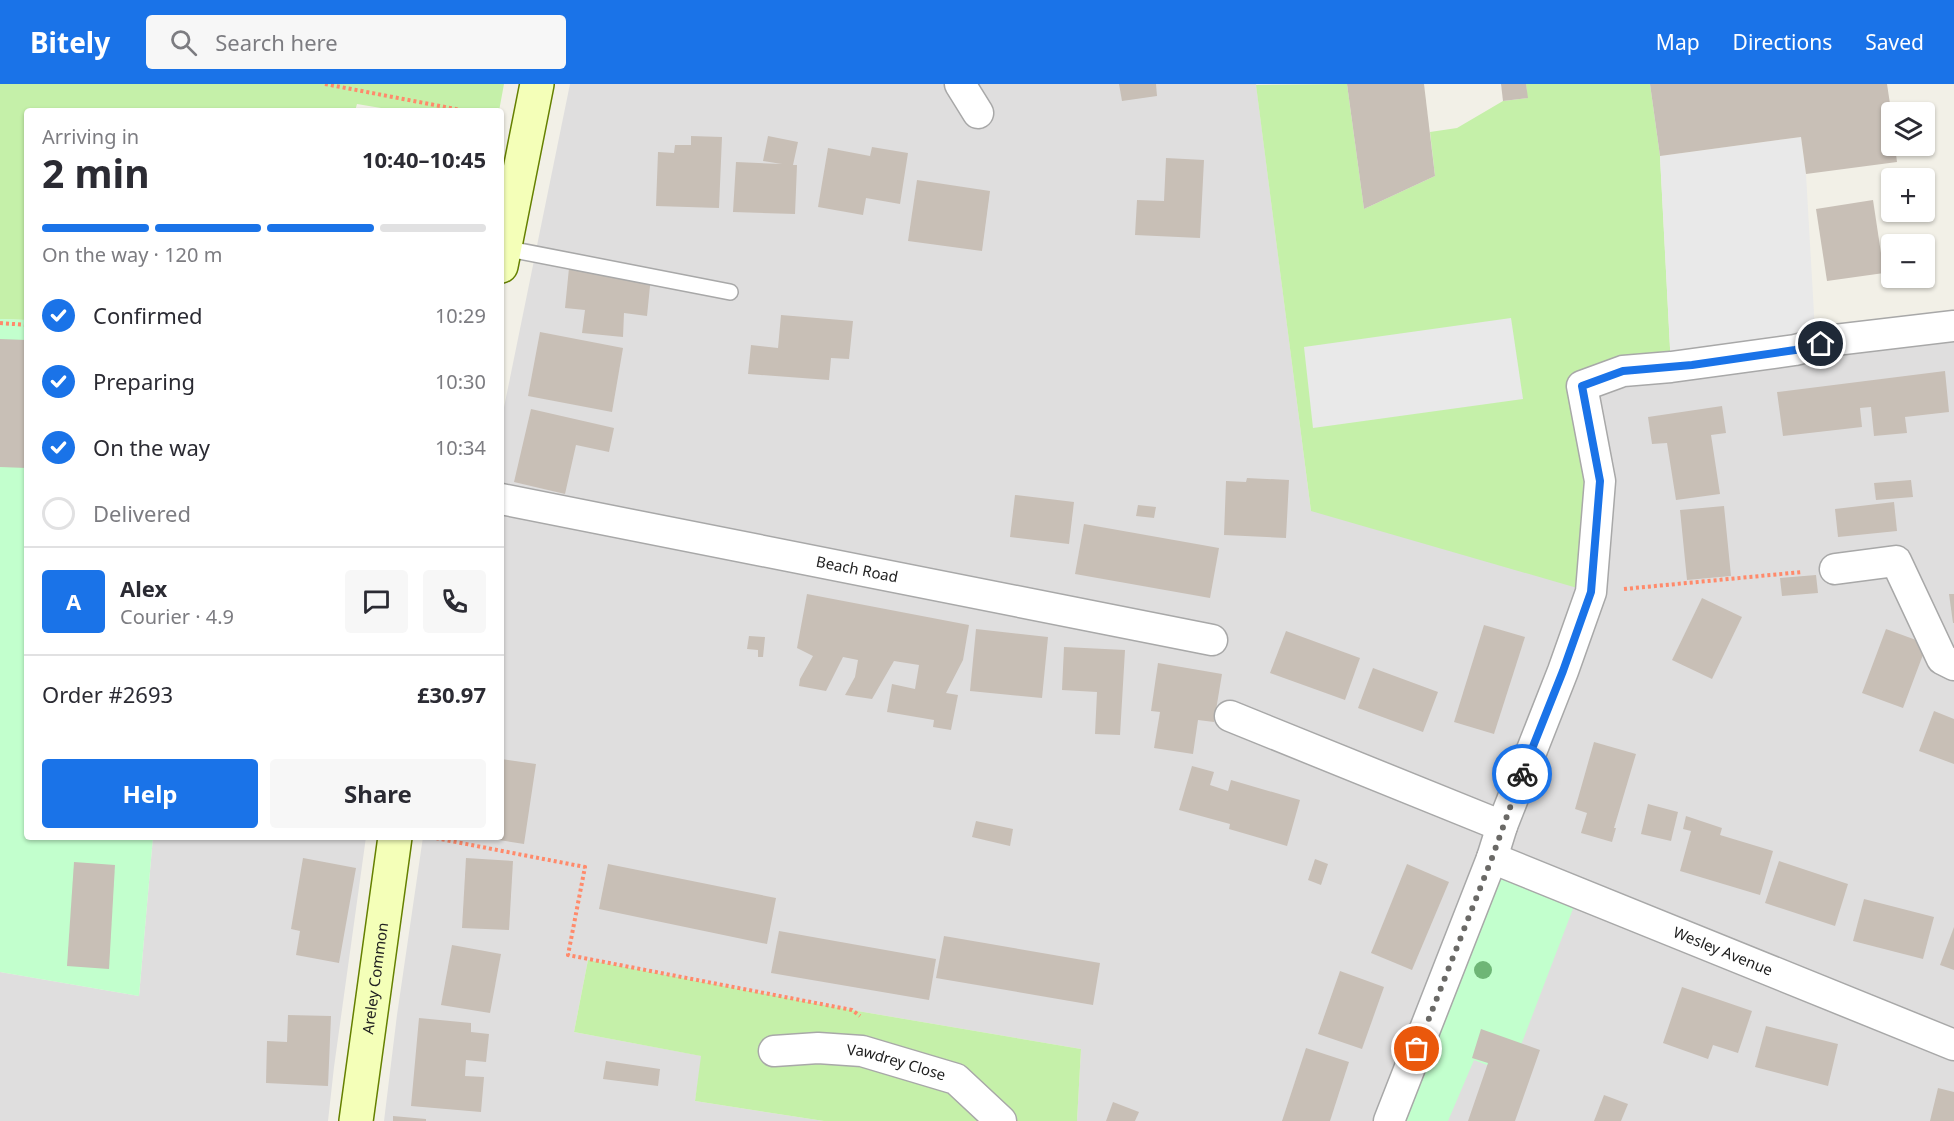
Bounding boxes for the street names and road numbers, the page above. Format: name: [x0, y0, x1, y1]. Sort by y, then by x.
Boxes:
street label: Beach Road: [815, 551, 900, 587]
street label: Areley Common: [357, 921, 392, 1035]
street label: Wesley Avenue: [1670, 921, 1776, 980]
street label: Vawdrey Close: [846, 1039, 948, 1084]

